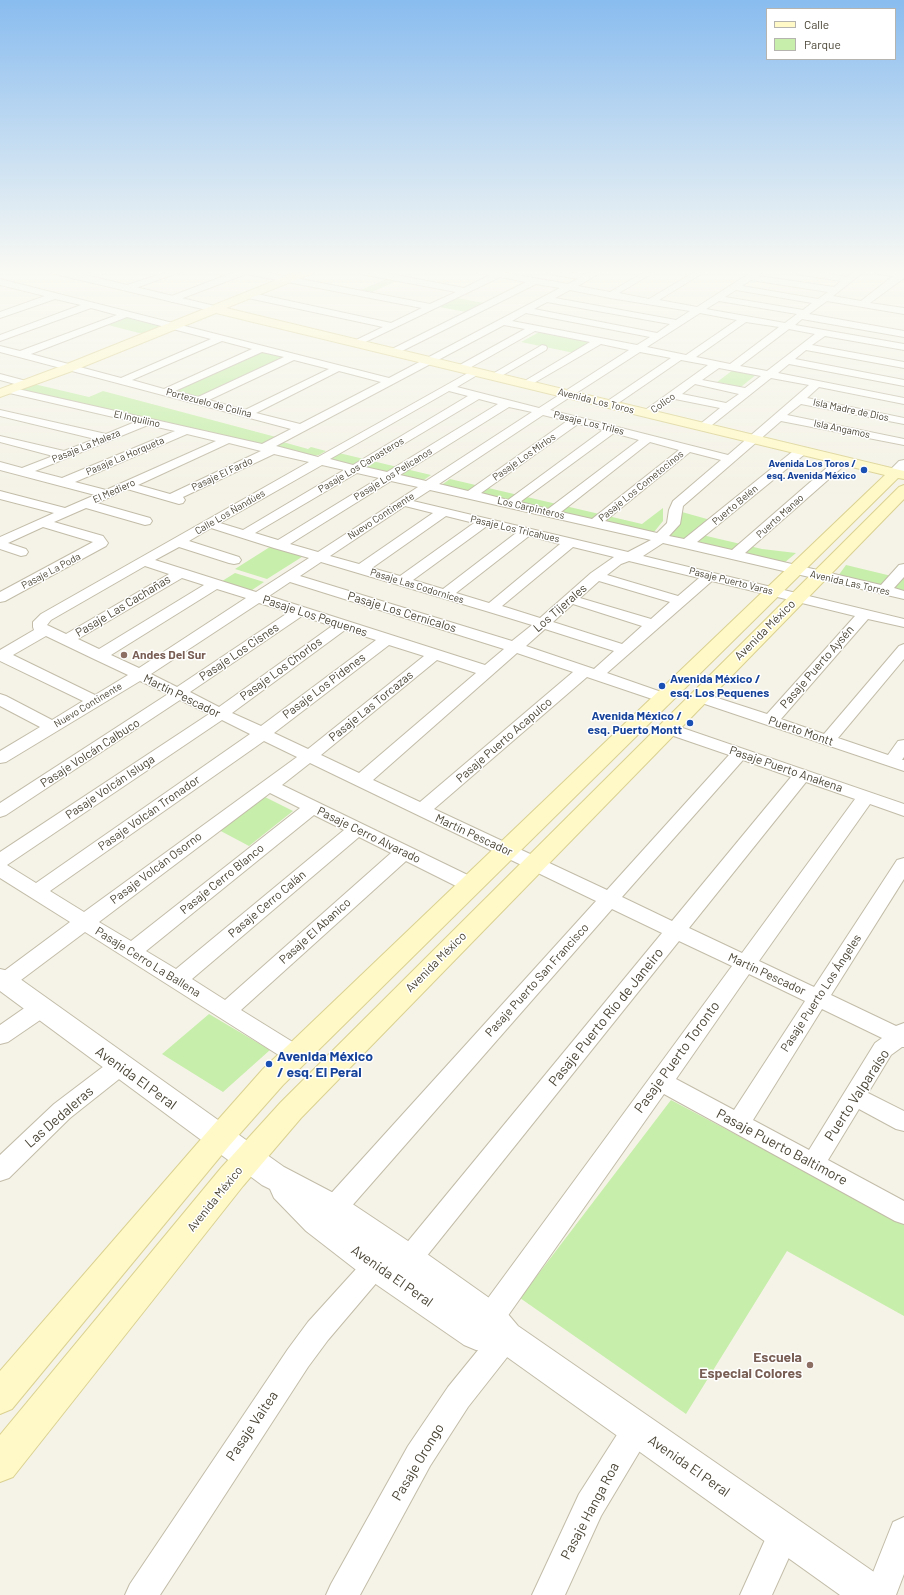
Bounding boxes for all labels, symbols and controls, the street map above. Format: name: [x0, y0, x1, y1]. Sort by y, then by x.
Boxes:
legend: [766, 8, 896, 60]
text: Calle: [804, 17, 829, 31]
text: Parque: [804, 37, 841, 51]
street label: Portezuelo de Colina: [165, 386, 253, 420]
street label: Avenida Los Toros: [556, 386, 636, 416]
street label: Colico: [649, 390, 677, 416]
street label: Isla Madre de Dios: [812, 396, 890, 424]
street label: El Inquilino: [113, 408, 161, 430]
street label: Pasaje Los Triles: [552, 408, 626, 438]
street label: Isla Angamos: [813, 417, 871, 441]
street label: Pasaje La Maleza: [50, 427, 122, 465]
street label: Pasaje Los Mirlos: [490, 431, 558, 483]
street label: Pasaje La Horqueta: [84, 434, 166, 478]
street label: Pasaje Los Canasteros: [316, 435, 406, 495]
street label: Pasaje Los Pelícanos: [352, 445, 434, 503]
street label: Pasaje Los Cometocinos: [596, 448, 686, 524]
street label: Pasaje El Fardo: [190, 455, 254, 493]
place label: Avenida Los Toros / esq. Avenida México: [767, 458, 856, 482]
marker: Avenida Los Toros / esq. Avenida México: [859, 465, 869, 475]
street label: El Mediero: [91, 476, 137, 506]
street label: Puerto Belén: [710, 482, 760, 528]
street label: Calle Los Ñandúes: [193, 487, 267, 537]
street label: Nuevo Continente: [345, 490, 417, 542]
street label: Puerto Manao: [754, 492, 806, 540]
street label: Los Carpinteros: [496, 494, 566, 522]
street label: Pasaje Los Tricahues: [469, 513, 561, 545]
street label: Pasaje La Poda: [19, 550, 83, 592]
street label: Pasaje Puerto Varas: [688, 565, 774, 597]
street label: Pasaje Las Codornices: [369, 566, 465, 606]
street label: Avenida Las Torres: [809, 568, 891, 598]
street label: Pasaje Las Cachañas: [73, 572, 173, 640]
street label: Los Tijerales: [530, 581, 590, 635]
street label: Pasaje Los Cernícalos: [346, 589, 458, 635]
street label: Pasaje Los Pequenes: [261, 592, 369, 640]
street label: Avenida México: [732, 597, 798, 663]
street label: Pasaje Los Cisnes: [196, 620, 282, 684]
street label: Pasaje Puerto Aysén: [777, 623, 857, 711]
street label: Pasaje Los Chorlos: [237, 634, 325, 704]
place label: Andes Del Sur: [132, 648, 206, 662]
marker: Andes Del Sur: [119, 650, 129, 660]
street label: Pasaje Los Pidenes: [280, 650, 368, 722]
street label: Pasaje Las Torcazas: [326, 668, 416, 744]
street label: Martín Pescador: [141, 671, 223, 721]
place label: Avenida México / esq. Los Pequenes: [670, 672, 769, 700]
street label: Nuevo Continente: [52, 680, 124, 730]
marker: Avenida México / esq. Los Pequenes: [657, 681, 667, 691]
street label: Pasaje Puerto Acapulco: [453, 694, 555, 786]
place label: Avenida México / esq. Puerto Montt: [588, 709, 682, 737]
street label: Puerto Montt: [767, 713, 835, 749]
street label: Pasaje Volcán Calbuco: [38, 715, 142, 791]
marker: Avenida México / esq. Puerto Montt: [685, 718, 695, 728]
street label: Pasaje Puerto Anakena: [727, 743, 845, 795]
street label: Pasaje Volcán Isluga: [63, 752, 157, 822]
street label: Pasaje Volcán Tronador: [95, 772, 203, 854]
street label: Pasaje Cerro Alvarado: [315, 804, 423, 866]
street label: Martín Pescador: [433, 811, 515, 859]
street label: Pasaje Volcán Osorno: [107, 829, 205, 907]
street label: Pasaje Cerro Blanco: [177, 841, 267, 917]
street label: Pasaje Cerro Calán: [225, 867, 309, 941]
street label: Pasaje El Abanico: [276, 895, 354, 967]
street label: Pasaje Puerto San Francisco: [482, 920, 592, 1040]
street label: Pasaje Cerro La Ballena: [93, 924, 203, 1000]
street label: Avenida México: [403, 929, 469, 995]
street label: Pasaje Puerto Los Ángeles: [778, 931, 864, 1055]
street label: Pasaje Puerto Río de Janeiro: [545, 944, 667, 1090]
street label: Martín Pescador: [726, 950, 808, 998]
street label: Pasaje Puerto Toronto: [631, 998, 723, 1116]
street label: Avenida El Peral: [92, 1043, 180, 1113]
street label: Puerto Valparaíso: [821, 1046, 893, 1144]
place label: Avenida México / esq. El Peral: [277, 1048, 373, 1080]
marker: Avenida México / esq. El Peral: [264, 1059, 274, 1069]
street label: Las Dedaleras: [21, 1083, 97, 1151]
street label: Pasaje Puerto Baltimore: [714, 1105, 850, 1189]
street label: Avenida México: [184, 1163, 246, 1235]
street label: Avenida El Peral: [348, 1242, 436, 1310]
place label: Escuela Especial Colores: [699, 1349, 802, 1382]
marker: Escuela Especial Colores: [805, 1360, 815, 1370]
street label: Pasaje Vaitea: [222, 1388, 282, 1464]
street label: Pasaje Orongo: [388, 1420, 448, 1504]
street label: Avenida El Peral: [645, 1432, 733, 1500]
street label: Pasaje Hanga Roa: [557, 1460, 623, 1562]

